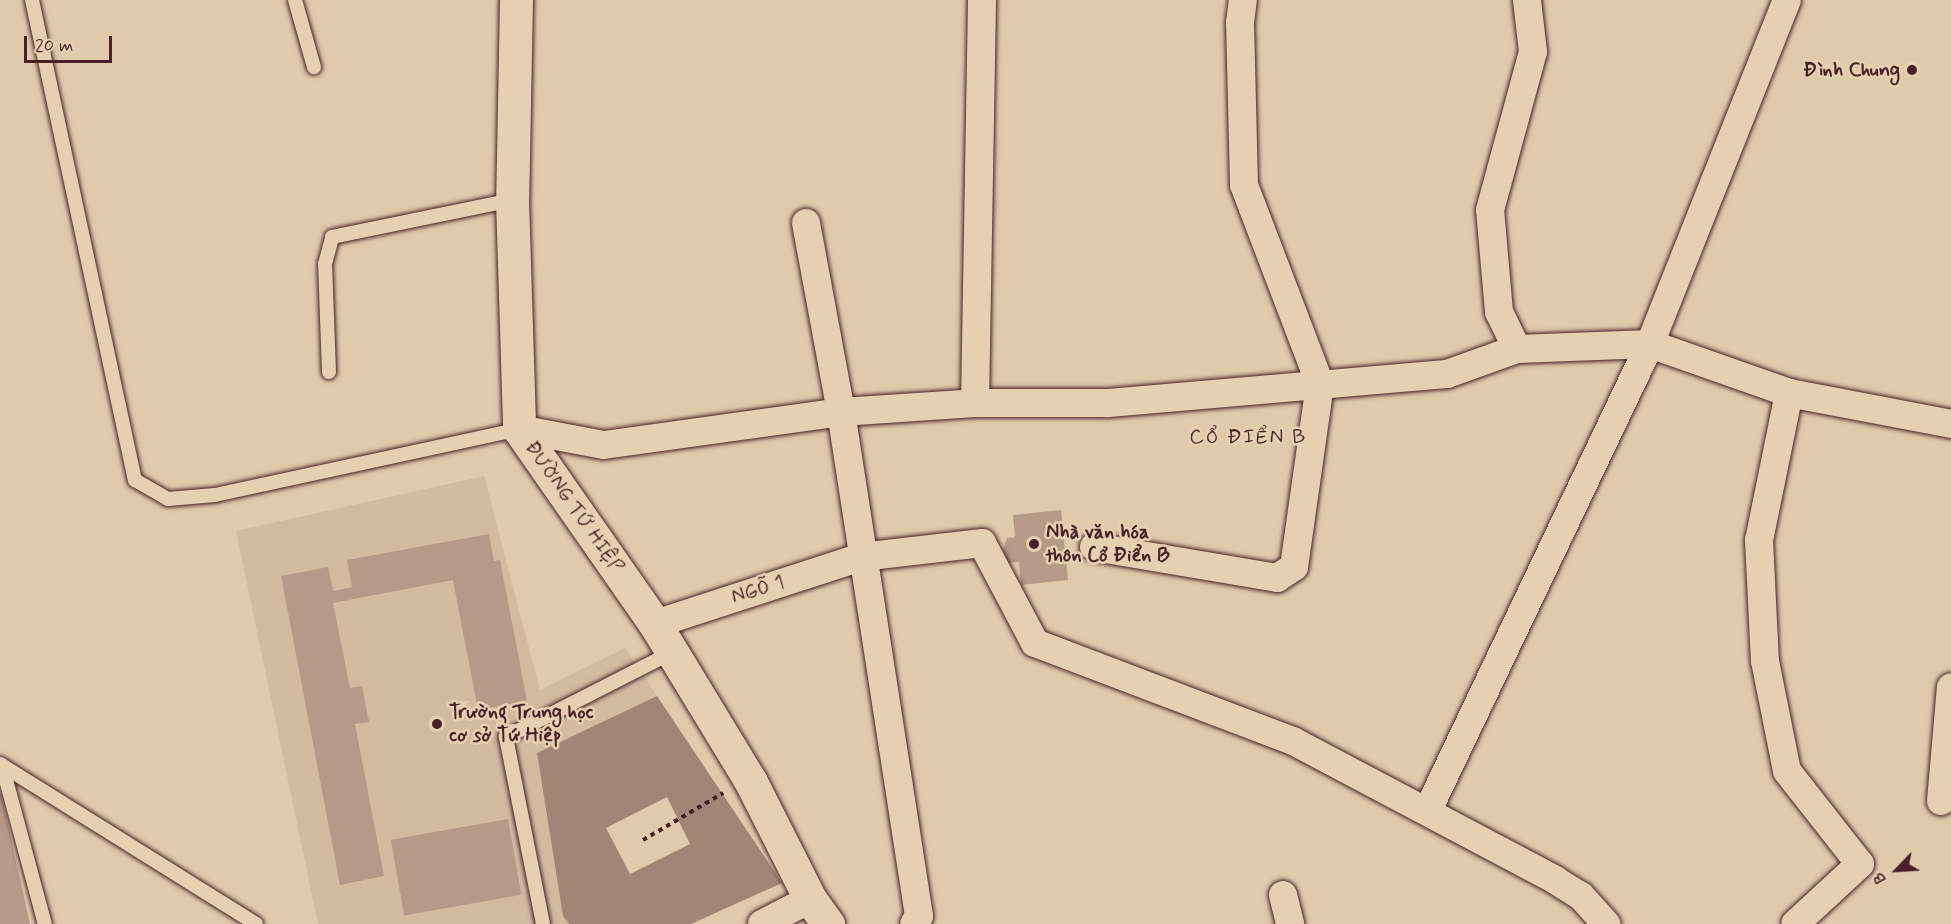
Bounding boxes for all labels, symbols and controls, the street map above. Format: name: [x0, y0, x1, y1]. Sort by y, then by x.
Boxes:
scale bar: [27, 24, 116, 62]
text: 20 m: [35, 34, 73, 58]
place label: Đình Chung: [1796, 58, 1900, 82]
marker: Đình Chung: [1905, 63, 1919, 77]
district label: CỔ ĐIỂN B: [1189, 424, 1307, 450]
street label: ĐƯỜNG TỨ HIỆP: [520, 437, 628, 577]
place label: Nhà văn hóa thôn Cổ Điển B: [1046, 520, 1172, 567]
marker: Nhà văn hóa thôn Cổ Điển B: [1027, 537, 1041, 551]
street label: NGÕ 1: [729, 570, 787, 610]
place label: Trường Trung học cơ sở Tứ Hiệp: [449, 700, 595, 747]
marker: Trường Trung học cơ sở Tứ Hiệp: [430, 717, 444, 731]
north arrow: [1867, 840, 1927, 900]
text: B: [1869, 869, 1892, 887]

